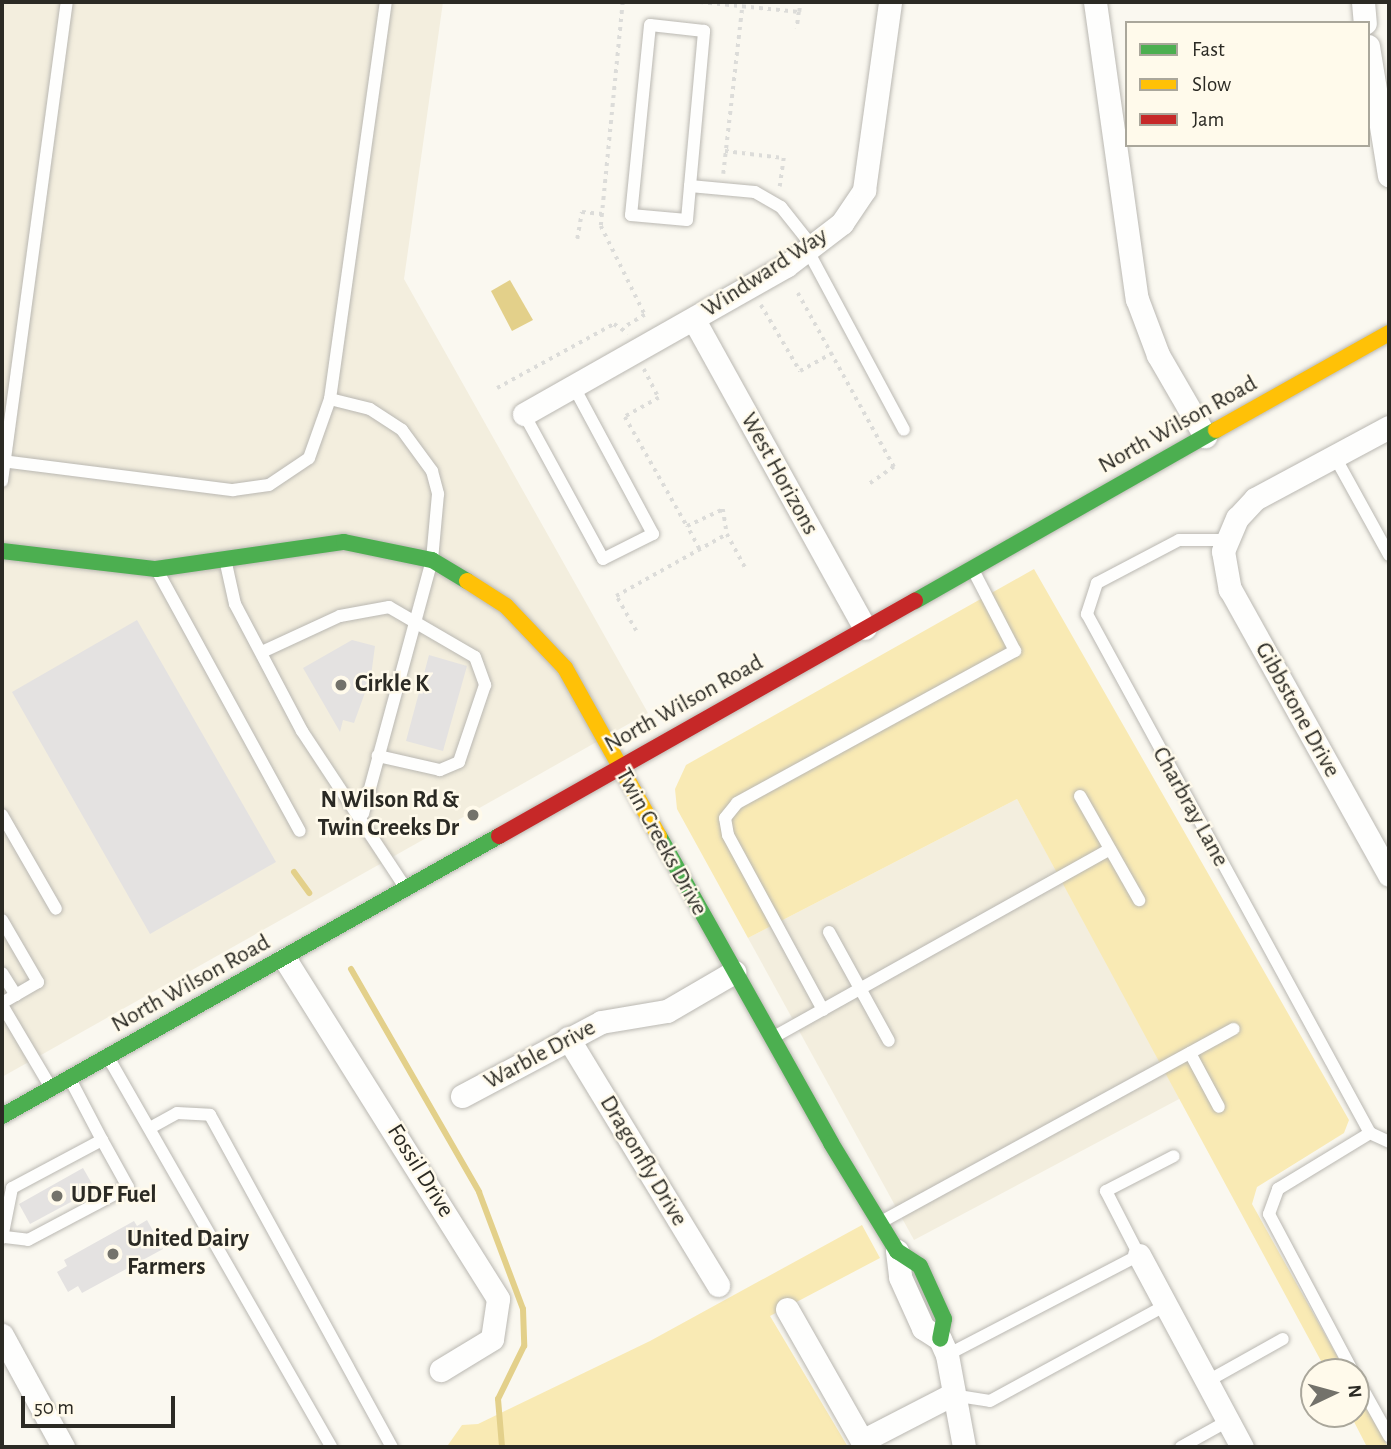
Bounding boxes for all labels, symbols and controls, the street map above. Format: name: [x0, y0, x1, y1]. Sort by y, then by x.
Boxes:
legend: [1125, 21, 1370, 147]
text: Fast: [1192, 39, 1225, 60]
text: Slow: [1192, 74, 1231, 95]
text: Jam: [1192, 109, 1224, 130]
street label: Windward Way: [697, 222, 833, 324]
street label: North Wilson Road: [1094, 370, 1262, 480]
street label: West Horizons: [734, 408, 824, 540]
street label: Gibbstone Drive: [1248, 637, 1346, 783]
street label: North Wilson Road: [600, 649, 768, 759]
place label: Cirkle K: [355, 671, 429, 699]
marker: Cirkle K: [333, 677, 349, 693]
street label: Charbray Lane: [1145, 742, 1235, 872]
street label: Twin Creeks Drive: [609, 763, 713, 921]
place label: N Wilson Rd & Twin Creeks Dr: [317, 787, 459, 843]
marker: N Wilson Rd & Twin Creeks Dr: [465, 807, 481, 823]
street label: North Wilson Road: [107, 929, 275, 1039]
street label: Warble Drive: [479, 1014, 601, 1096]
street label: Dragonfly Drive: [593, 1090, 693, 1232]
street label: Fossil Drive: [380, 1119, 460, 1223]
place label: UDF Fuel: [71, 1182, 157, 1210]
marker: UDF Fuel: [49, 1188, 65, 1204]
place label: United Dairy Farmers: [127, 1226, 249, 1282]
marker: United Dairy Farmers: [105, 1246, 121, 1262]
north arrow: [1300, 1358, 1370, 1428]
scale bar: [24, 1382, 178, 1426]
text: N: [1344, 1384, 1364, 1399]
text: 50 m: [34, 1397, 74, 1418]

